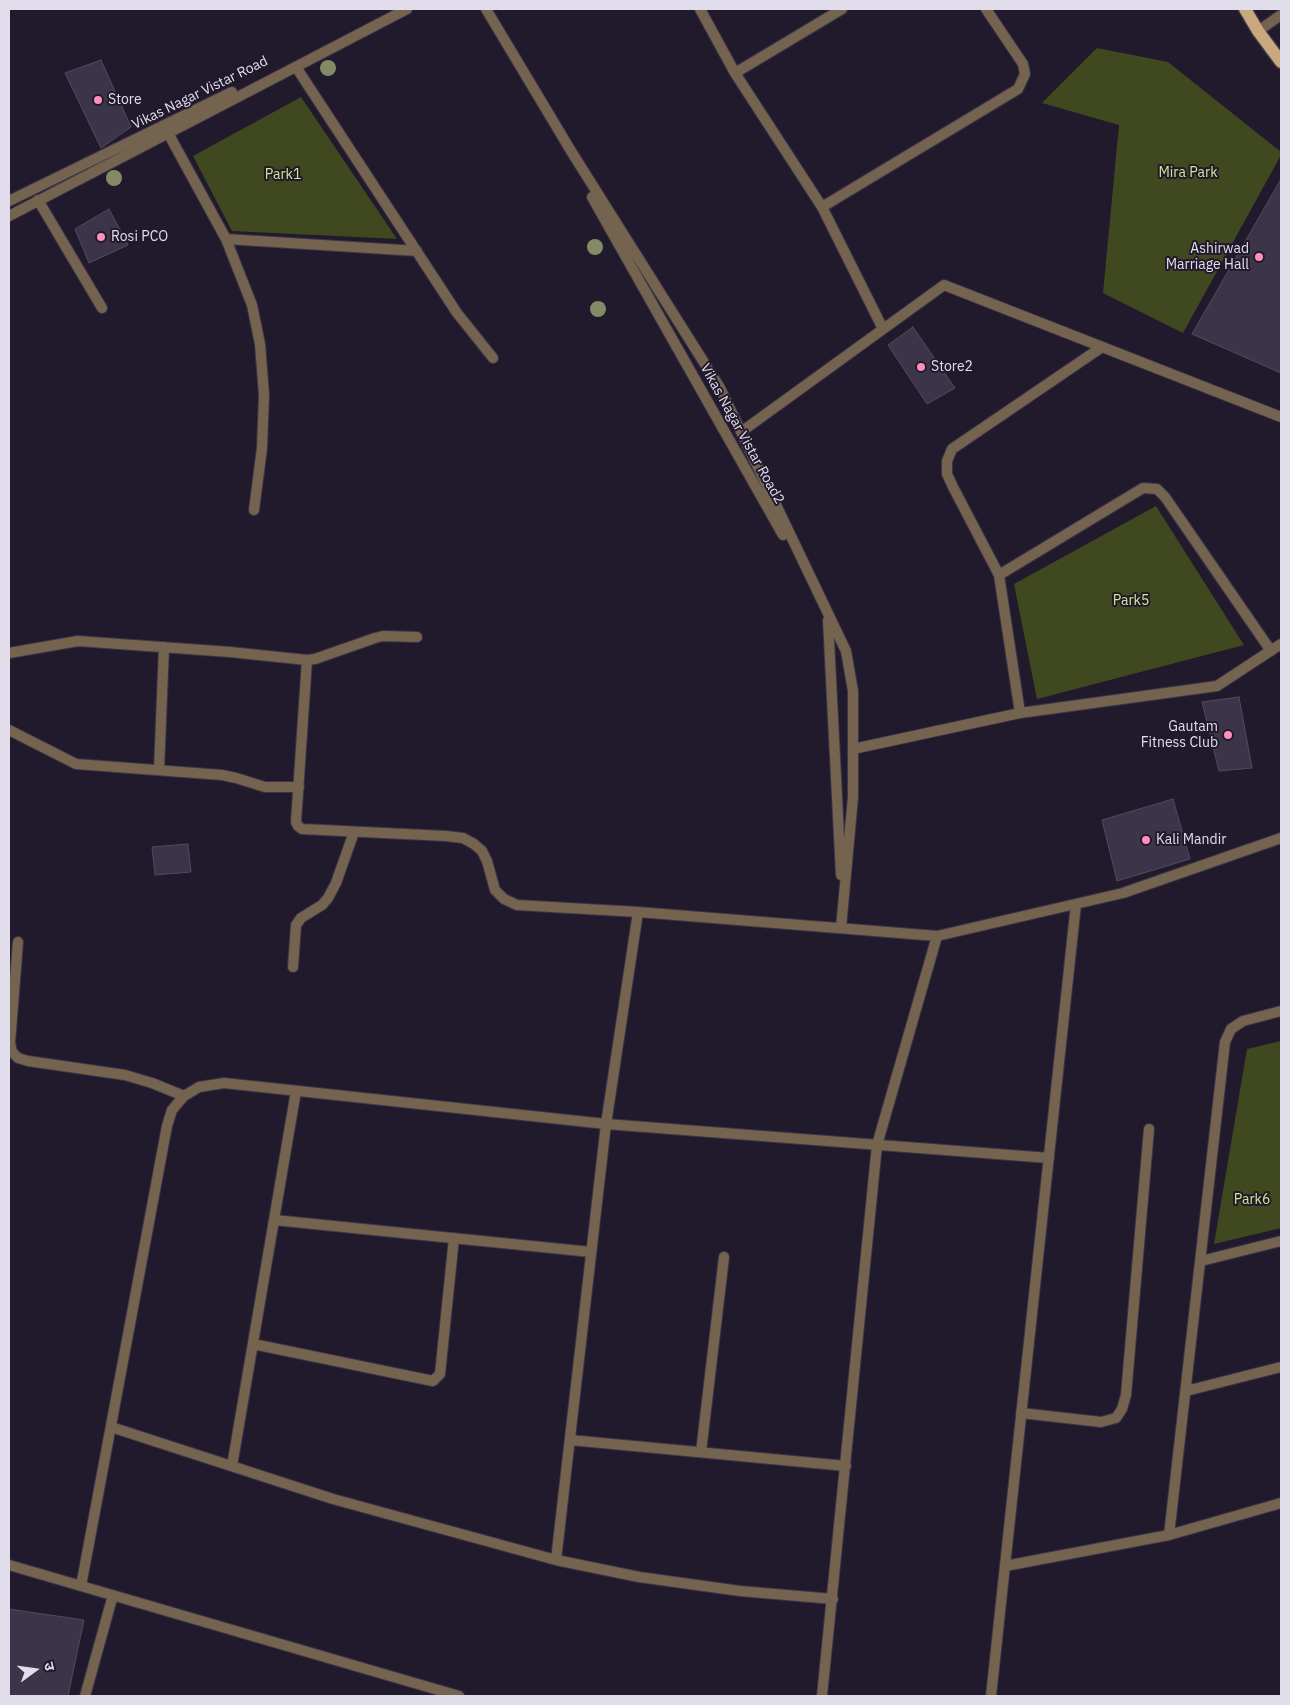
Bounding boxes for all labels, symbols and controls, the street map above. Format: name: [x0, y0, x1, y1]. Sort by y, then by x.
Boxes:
street label: Vikas Nagar Vistar Road: [129, 53, 271, 133]
place label: Store: [108, 92, 142, 108]
marker: Store: [92, 94, 104, 106]
park label: Mira Park: [1158, 165, 1218, 181]
park label: Park1: [265, 167, 301, 183]
place label: Rosi PCO: [111, 229, 168, 245]
marker: Rosi PCO: [95, 231, 107, 243]
place label: Ashirwad Marriage Hall: [1166, 241, 1249, 274]
marker: Ashirwad Marriage Hall: [1253, 251, 1265, 263]
place label: Store2: [931, 359, 973, 375]
street label: Vikas Nagar Vistar Road2: [696, 361, 788, 507]
marker: Store2: [915, 361, 927, 373]
park label: Park5: [1113, 593, 1149, 609]
place label: Gautam Fitness Club: [1141, 719, 1218, 752]
marker: Gautam Fitness Club: [1222, 729, 1234, 741]
place label: Kali Mandir: [1156, 832, 1226, 848]
marker: Kali Mandir: [1140, 834, 1152, 846]
park label: Park6: [1234, 1192, 1270, 1208]
north arrow: [10, 1645, 60, 1695]
text: उ: [40, 1660, 59, 1673]

